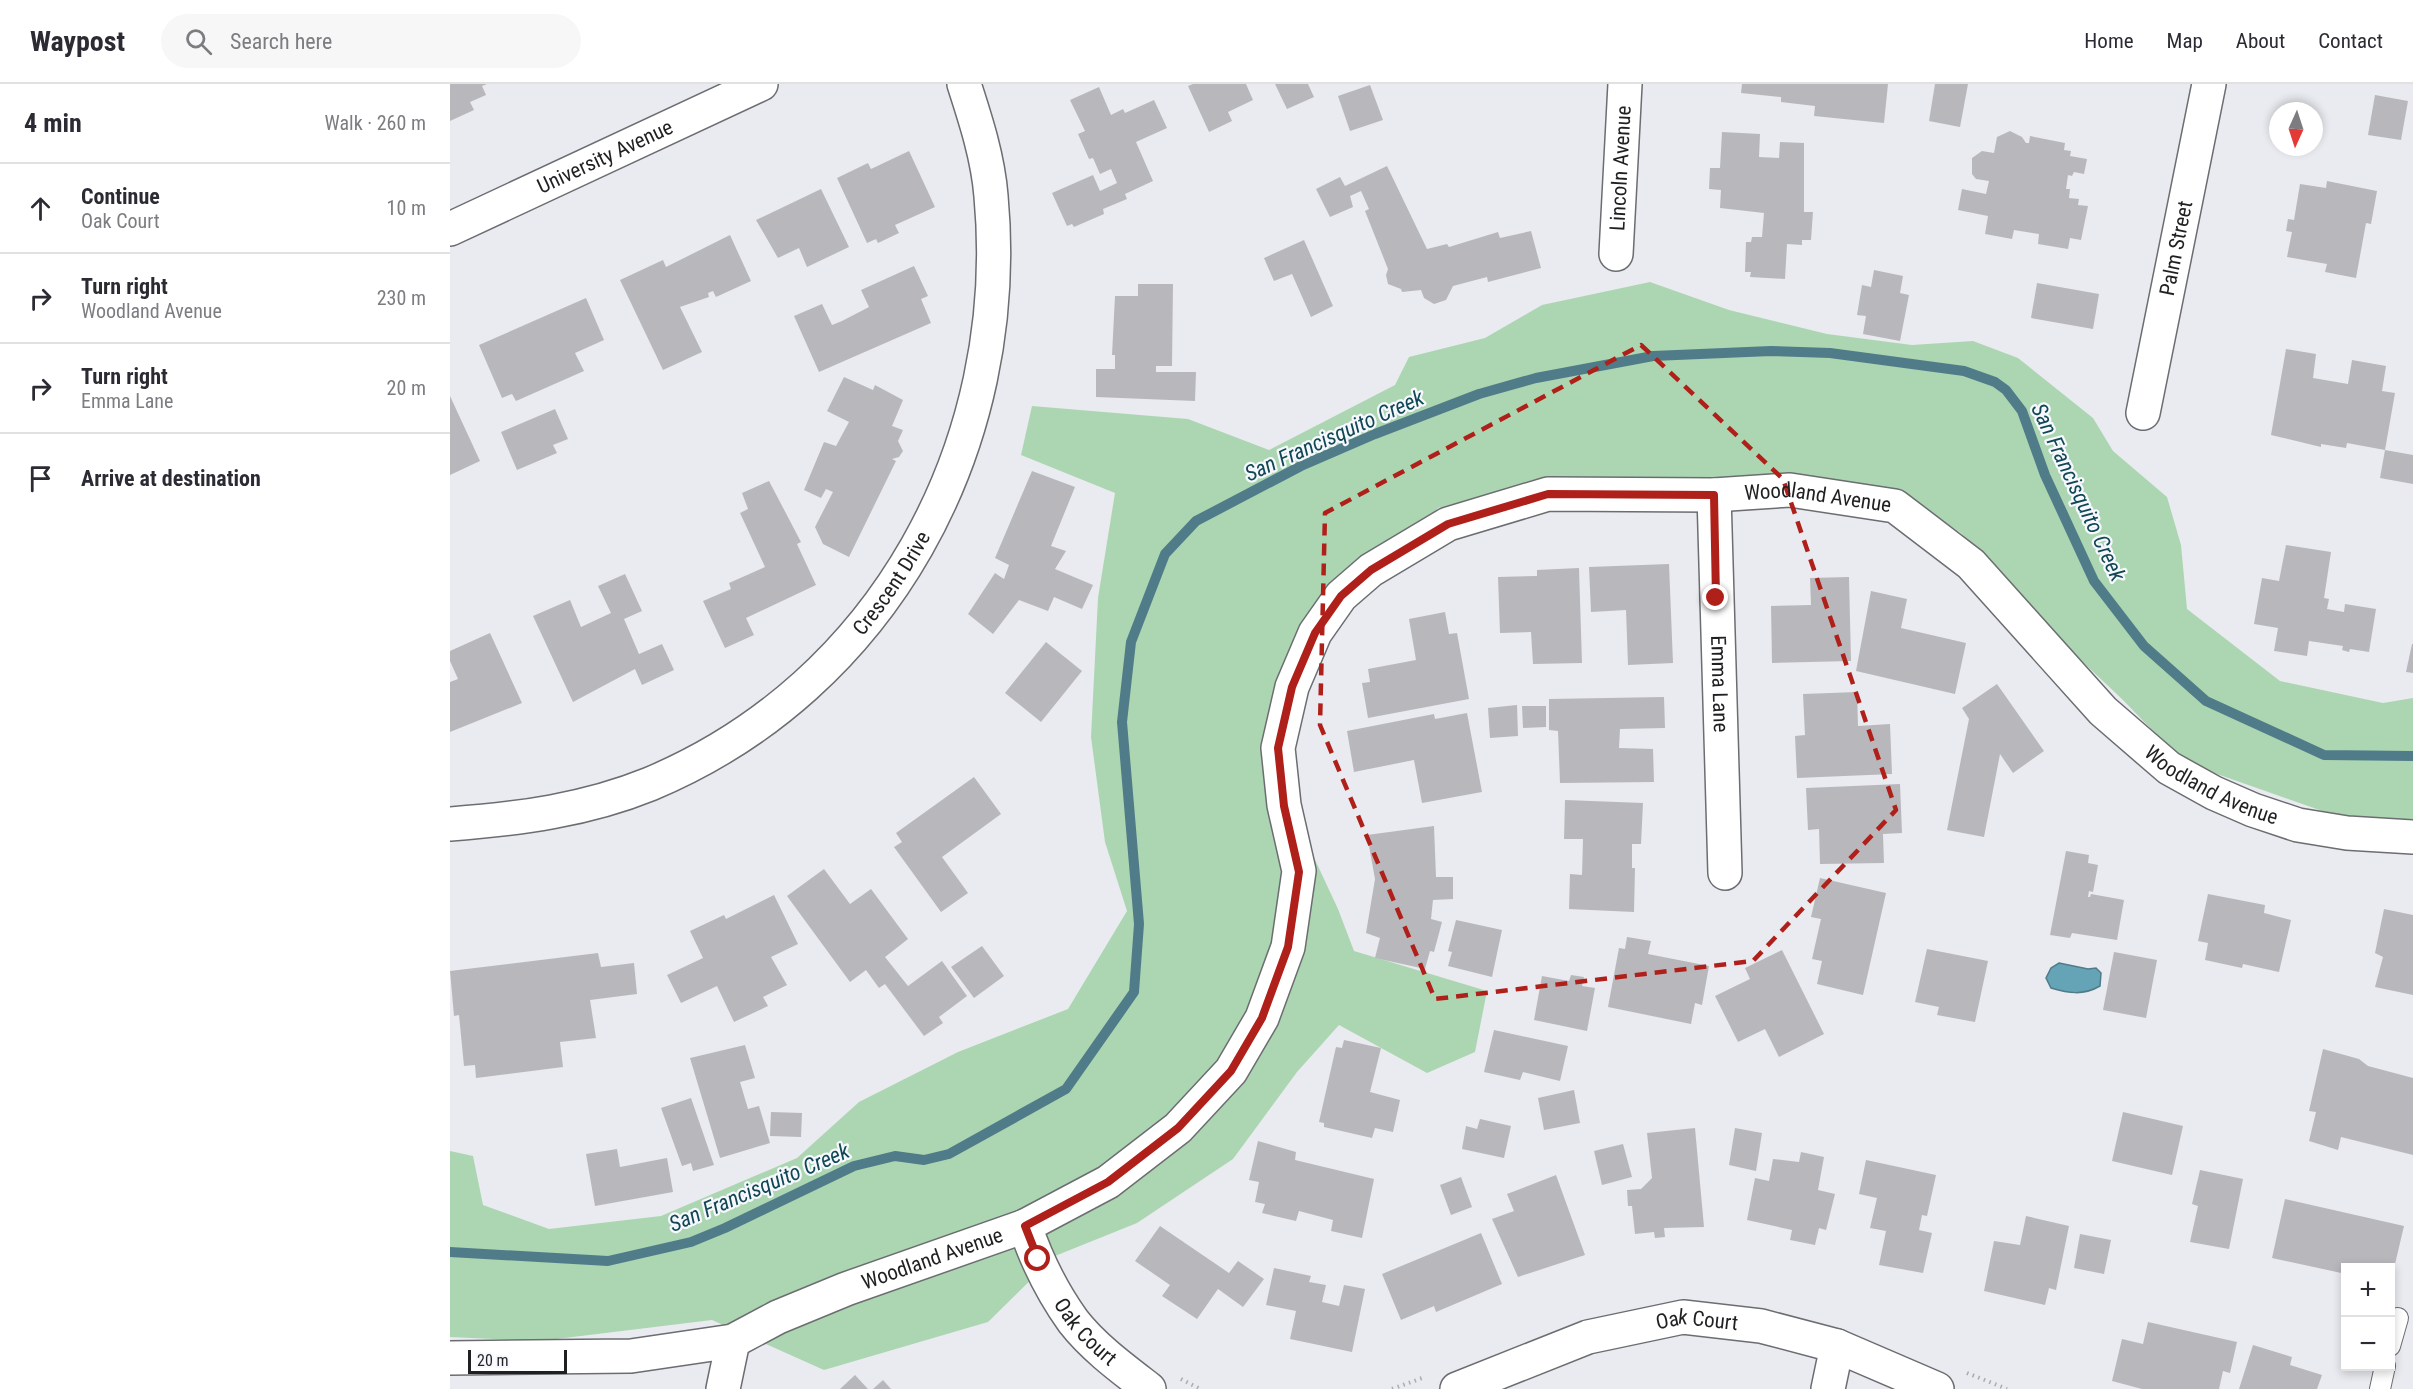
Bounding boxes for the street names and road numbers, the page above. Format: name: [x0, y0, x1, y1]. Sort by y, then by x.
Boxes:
street label: Lincoln Avenue: [1605, 105, 1636, 231]
street label: University Avenue: [533, 115, 677, 199]
street label: Palm Street: [2155, 199, 2197, 298]
street label: Woodland Avenue: [1743, 478, 1893, 517]
street label: Crescent Drive: [848, 527, 935, 640]
street label: Emma Lane: [1706, 635, 1733, 733]
street label: Woodland Avenue: [2140, 740, 2281, 830]
street label: Woodland Avenue: [858, 1223, 1006, 1295]
street label: Oak Court: [1049, 1294, 1121, 1371]
street label: Oak Court: [1654, 1305, 1739, 1335]

